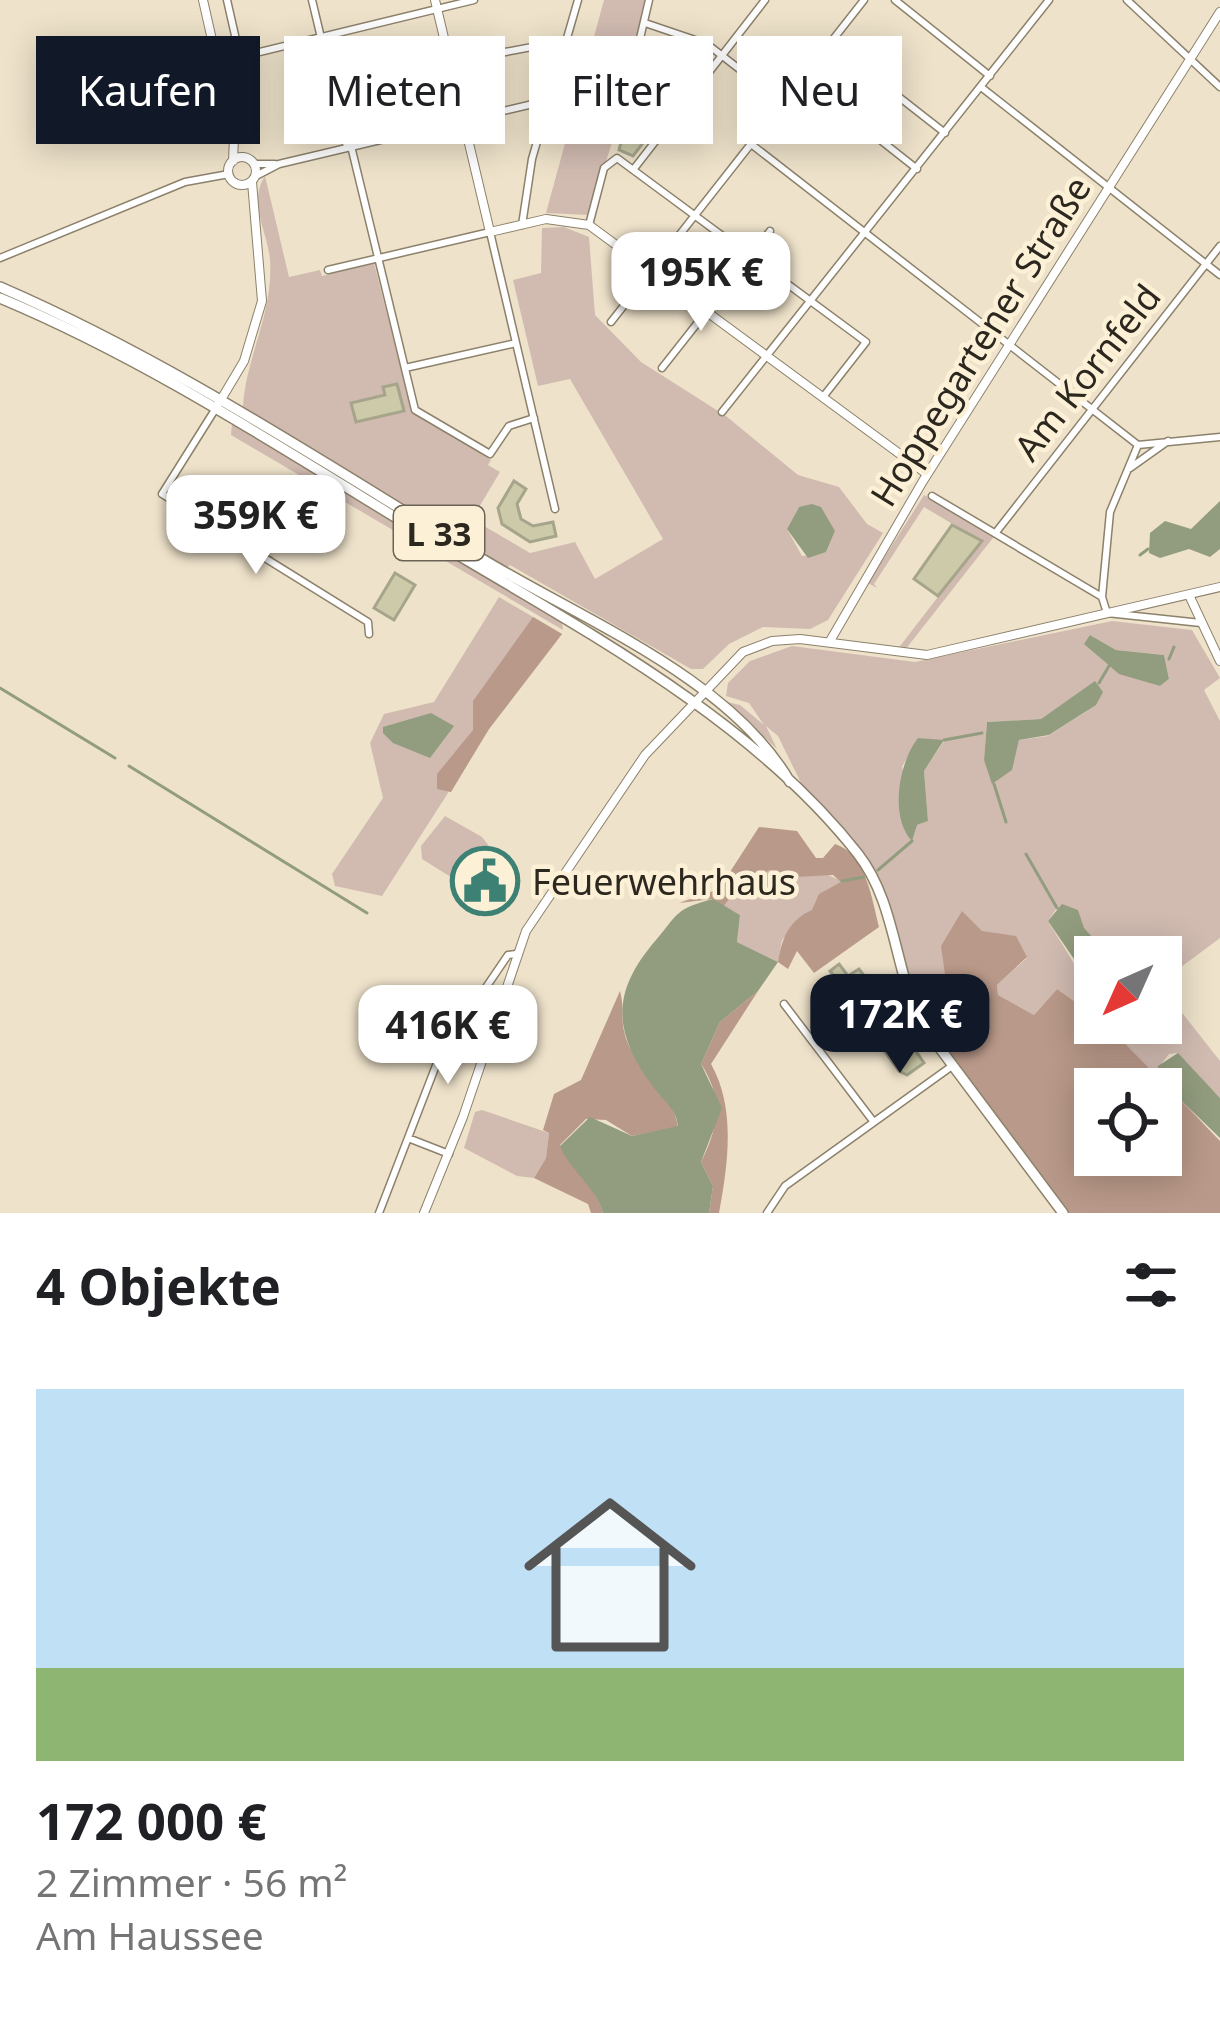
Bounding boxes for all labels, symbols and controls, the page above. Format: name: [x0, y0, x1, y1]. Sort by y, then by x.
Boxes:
chip: Kaufen: [36, 36, 260, 144]
chip: Mieten: [284, 36, 505, 144]
chip: Filter: [529, 36, 713, 144]
chip: Neu: [737, 36, 902, 144]
street label: Hoppegartener Straße: [858, 167, 1102, 515]
pin: 195K €: [603, 232, 799, 334]
text: 195K €: [638, 244, 764, 297]
street label: Am Kornfeld: [1003, 274, 1171, 470]
pin: 359K €: [158, 475, 354, 577]
text: 359K €: [193, 487, 319, 540]
road number: L 33: [394, 506, 484, 560]
public building icon: Feuerwehrhaus: [450, 846, 520, 916]
place label: Feuerwehrhaus: [532, 857, 796, 906]
north arrow: [1074, 936, 1182, 1044]
map controls: [1074, 936, 1182, 1176]
pin: 172K €: [802, 974, 998, 1076]
pin: 416K €: [350, 985, 546, 1087]
text: 172K €: [837, 986, 963, 1039]
text: 416K €: [385, 997, 511, 1050]
button: locate: [1074, 1068, 1182, 1176]
text: 4 Objekte: [36, 1250, 281, 1320]
icon: filters: [1118, 1252, 1184, 1318]
icon: home: [502, 1467, 718, 1683]
text: 172 000 €: [36, 1785, 267, 1855]
text: 2 Zimmer · 56 m²: [36, 1855, 347, 1908]
text: Am Haussee: [36, 1908, 264, 1961]

